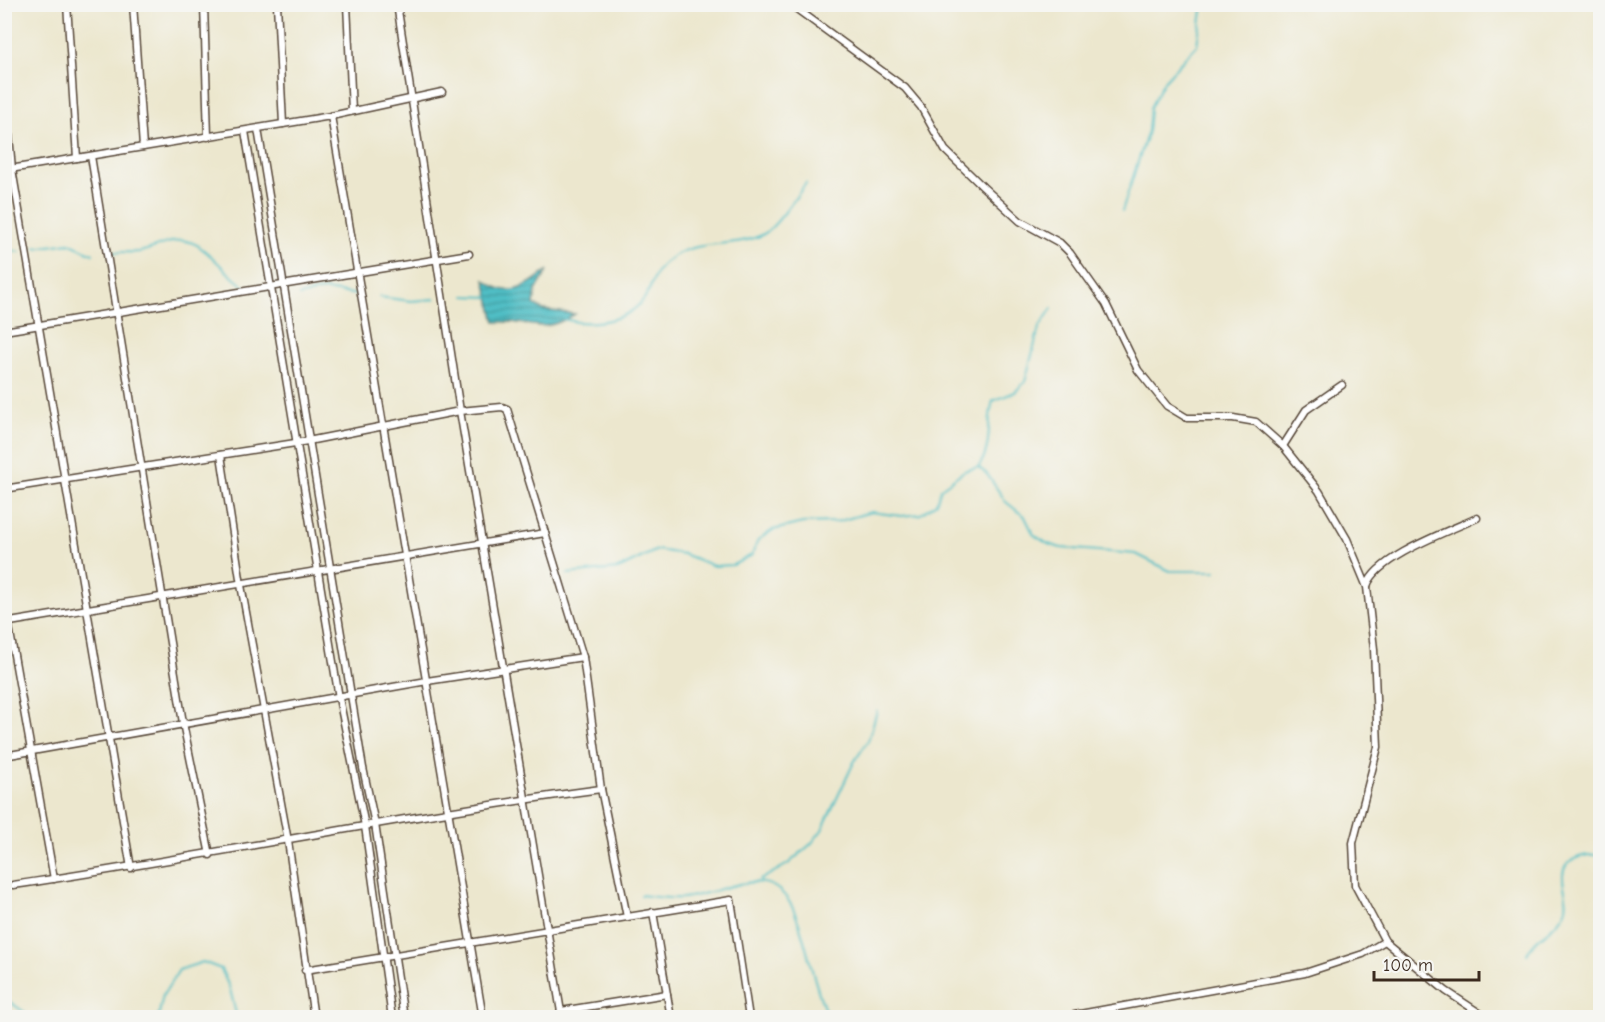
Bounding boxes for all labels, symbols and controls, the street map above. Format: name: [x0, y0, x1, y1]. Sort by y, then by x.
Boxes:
scale bar: [1374, 944, 1479, 982]
text: 100 m: [1383, 955, 1433, 976]

